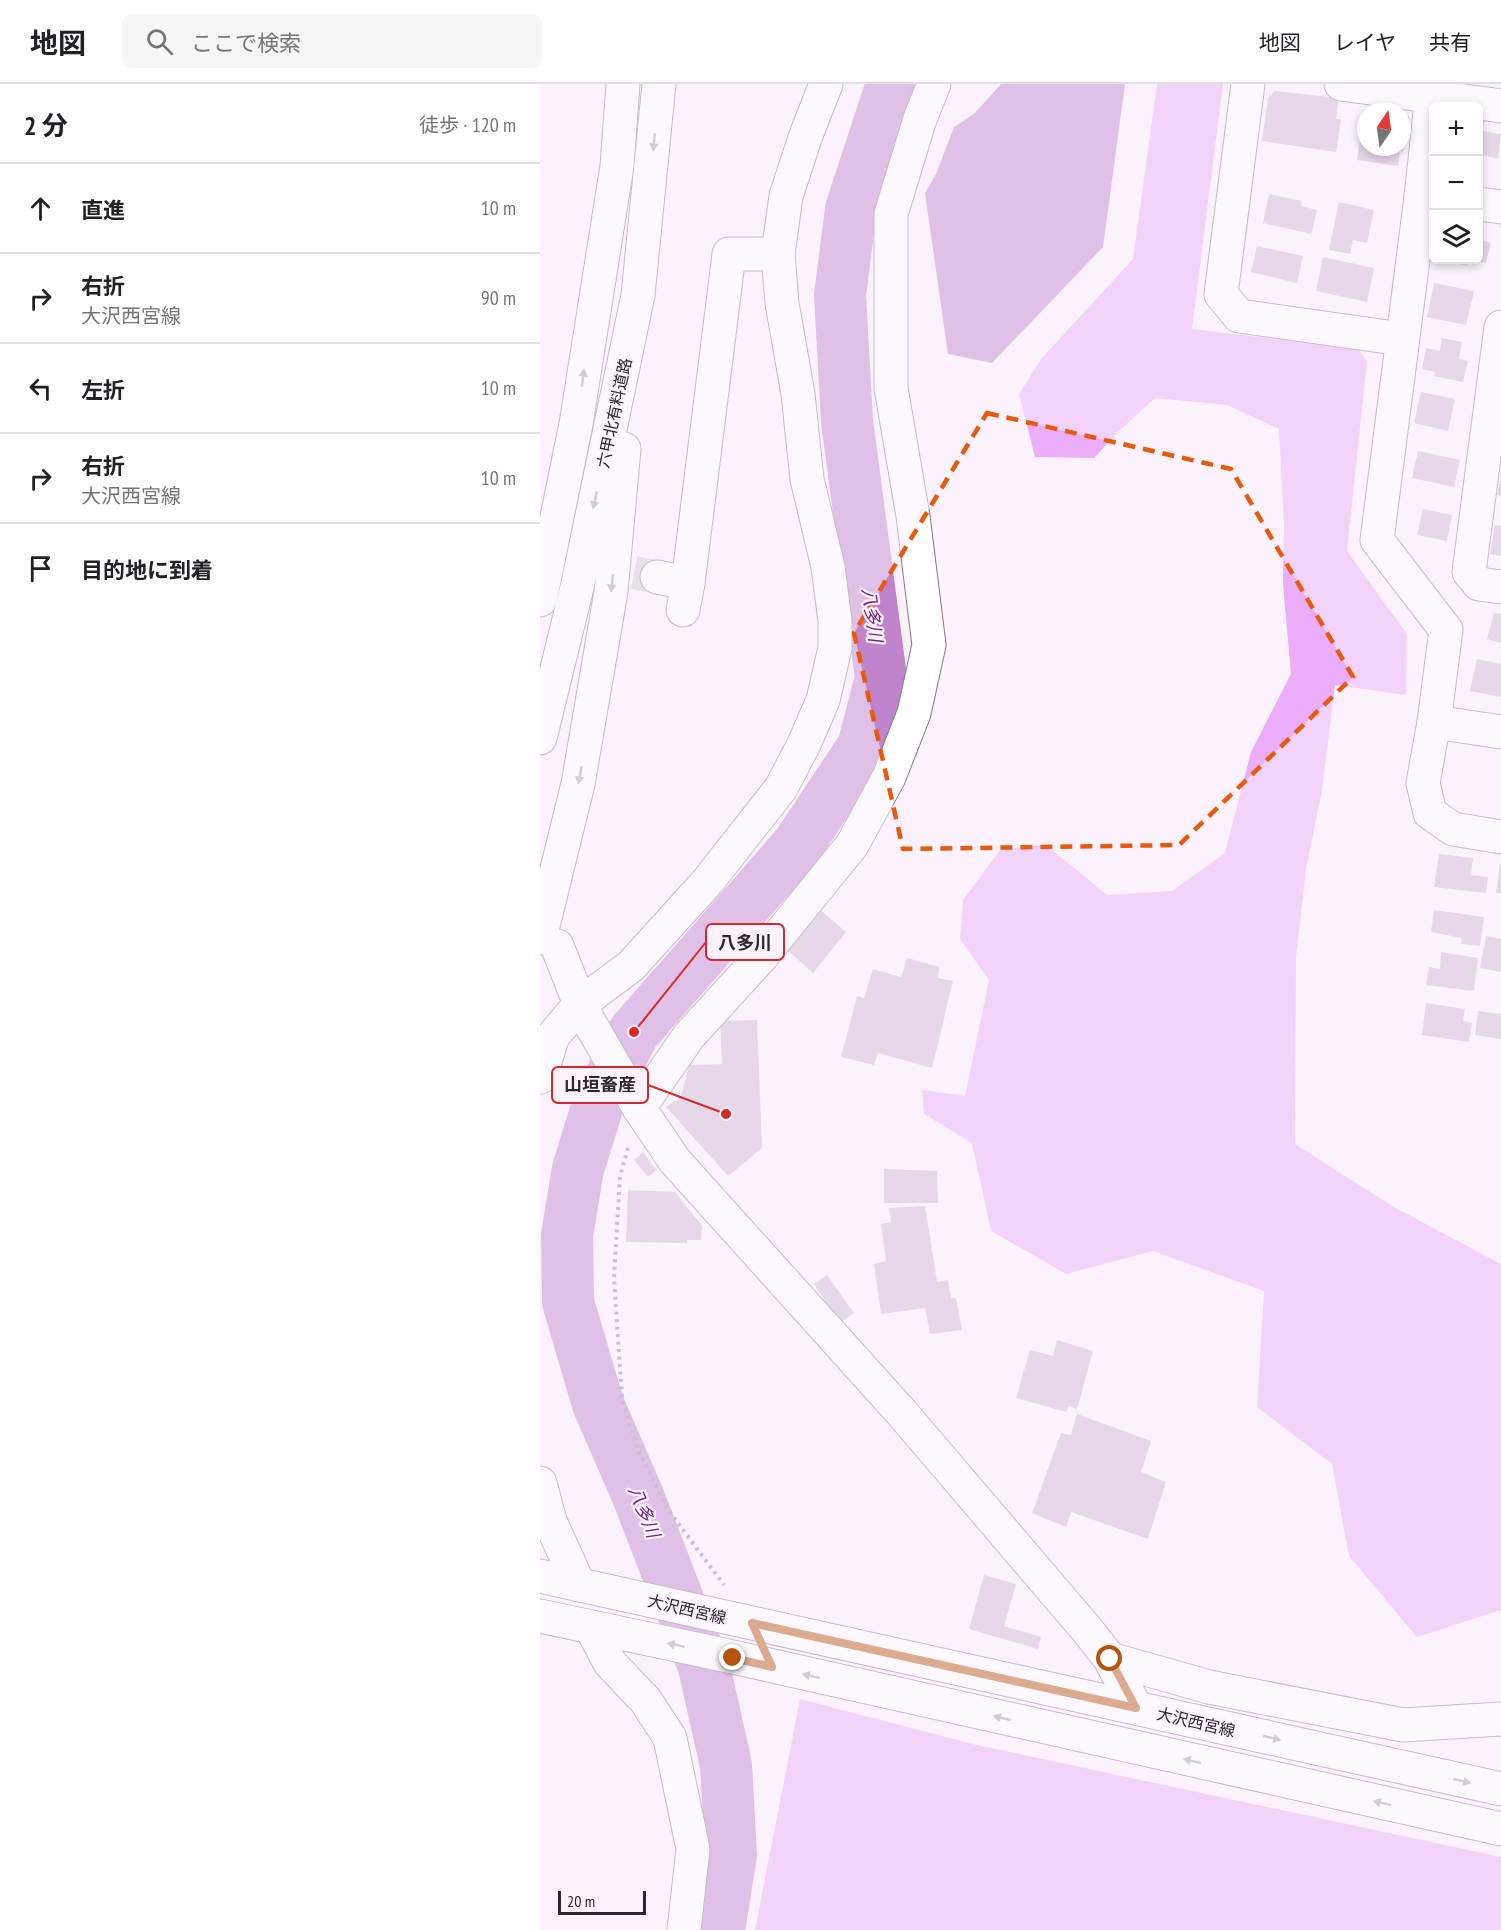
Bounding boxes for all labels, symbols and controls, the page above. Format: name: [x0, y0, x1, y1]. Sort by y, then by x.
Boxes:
search box: [122, 14, 542, 68]
text: 地図: [30, 24, 86, 61]
icon: search: [143, 25, 176, 58]
text: ここで検索: [191, 29, 301, 57]
text: 地図: [1259, 29, 1301, 56]
text: レイヤ: [1334, 29, 1396, 56]
text: 共有: [1429, 29, 1471, 56]
north arrow: [1357, 102, 1411, 156]
map controls: [1429, 102, 1483, 264]
button: +: [1429, 102, 1483, 156]
text: 2 分: [24, 109, 68, 142]
text: 徒歩 · 120 m: [419, 112, 516, 138]
one-way arrow: [649, 133, 658, 152]
button: −: [1429, 156, 1483, 210]
icon: ahead: [24, 192, 57, 225]
text: 10 m: [481, 195, 516, 221]
text: 直進: [81, 196, 125, 224]
button: layers: [1429, 210, 1483, 264]
text: 右折: [81, 272, 125, 300]
icon: right: [24, 282, 57, 315]
text: 90 m: [481, 285, 516, 311]
text: 大沢西宮線: [81, 303, 181, 329]
street label: 六甲北有料道路: [593, 356, 635, 470]
one-way arrow: [578, 368, 587, 387]
icon: left: [24, 372, 57, 405]
text: 10 m: [481, 375, 516, 401]
text: 左折: [81, 376, 125, 404]
text: 右折: [81, 452, 125, 480]
icon: right: [24, 462, 57, 495]
text: 10 m: [481, 465, 516, 491]
text: 大沢西宮線: [81, 483, 181, 509]
one-way arrow: [590, 491, 600, 509]
icon: arrive: [24, 552, 57, 585]
text: 目的地に到着: [81, 556, 213, 584]
one-way arrow: [607, 573, 617, 592]
water label: 八多川: [857, 587, 888, 645]
one-way arrow: [575, 766, 584, 785]
callout: 八多川: [706, 924, 784, 960]
text: 八多川: [718, 931, 772, 954]
callout: 山垣畜産: [552, 1067, 648, 1103]
text: 山垣畜産: [564, 1073, 636, 1096]
water label: 八多川: [624, 1482, 666, 1543]
street label: 大沢西宮線: [646, 1590, 728, 1628]
one-way arrow: [666, 1640, 685, 1649]
route end: [719, 1644, 745, 1670]
route start: [1096, 1645, 1122, 1671]
one-way arrow: [802, 1670, 821, 1680]
street label: 大沢西宮線: [1155, 1703, 1237, 1741]
one-way arrow: [992, 1713, 1011, 1723]
one-way arrow: [1263, 1734, 1281, 1744]
one-way arrow: [1183, 1755, 1201, 1765]
one-way arrow: [1453, 1776, 1472, 1786]
one-way arrow: [1373, 1798, 1391, 1808]
scale bar: [558, 1888, 646, 1916]
text: 20 m: [567, 1891, 595, 1911]

